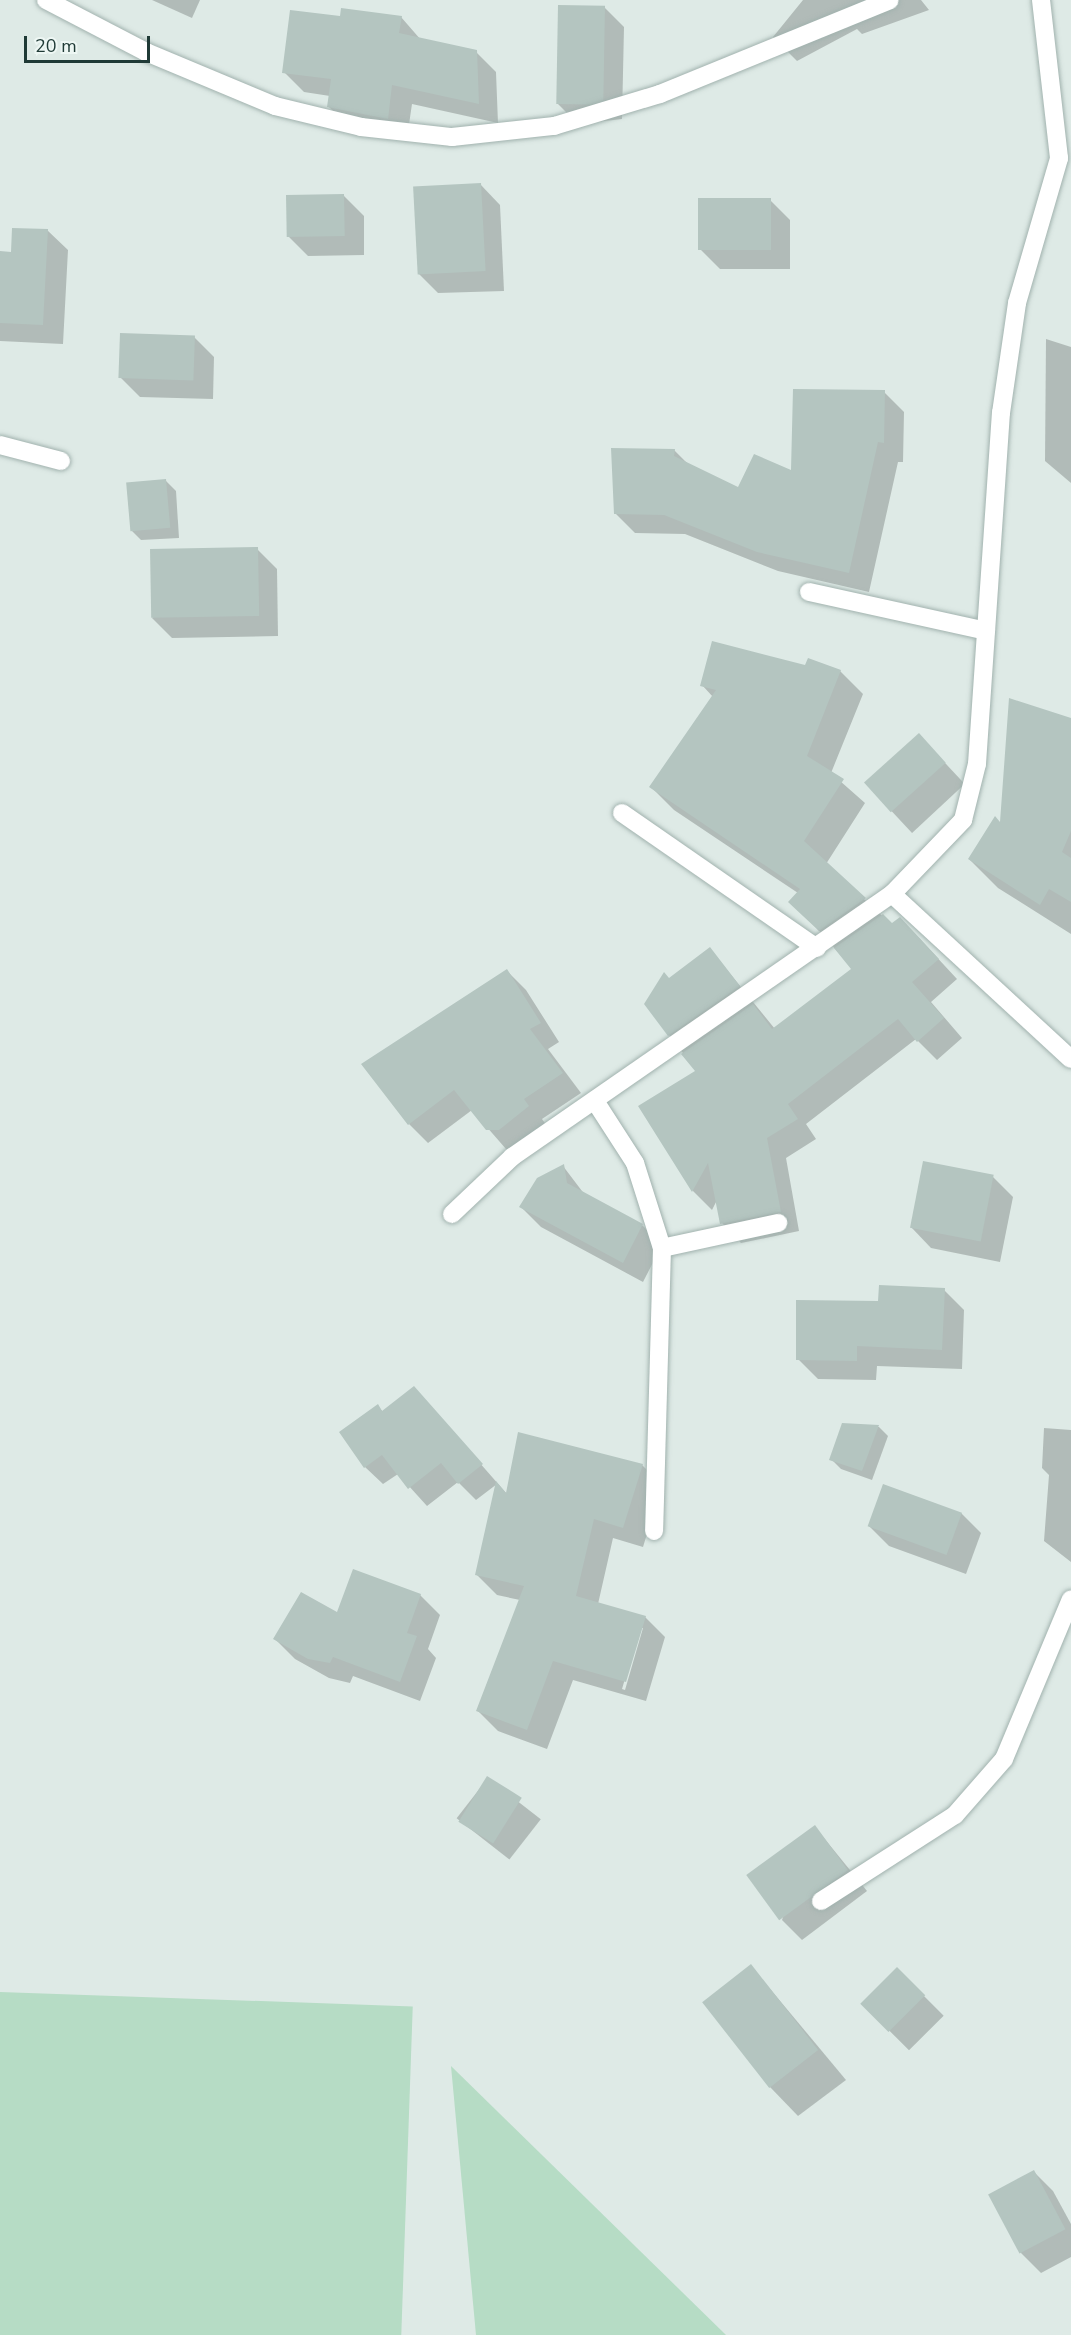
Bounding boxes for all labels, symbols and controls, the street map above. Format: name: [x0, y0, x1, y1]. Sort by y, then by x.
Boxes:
scale bar: [27, 24, 153, 62]
text: 20 m: [35, 34, 77, 58]

